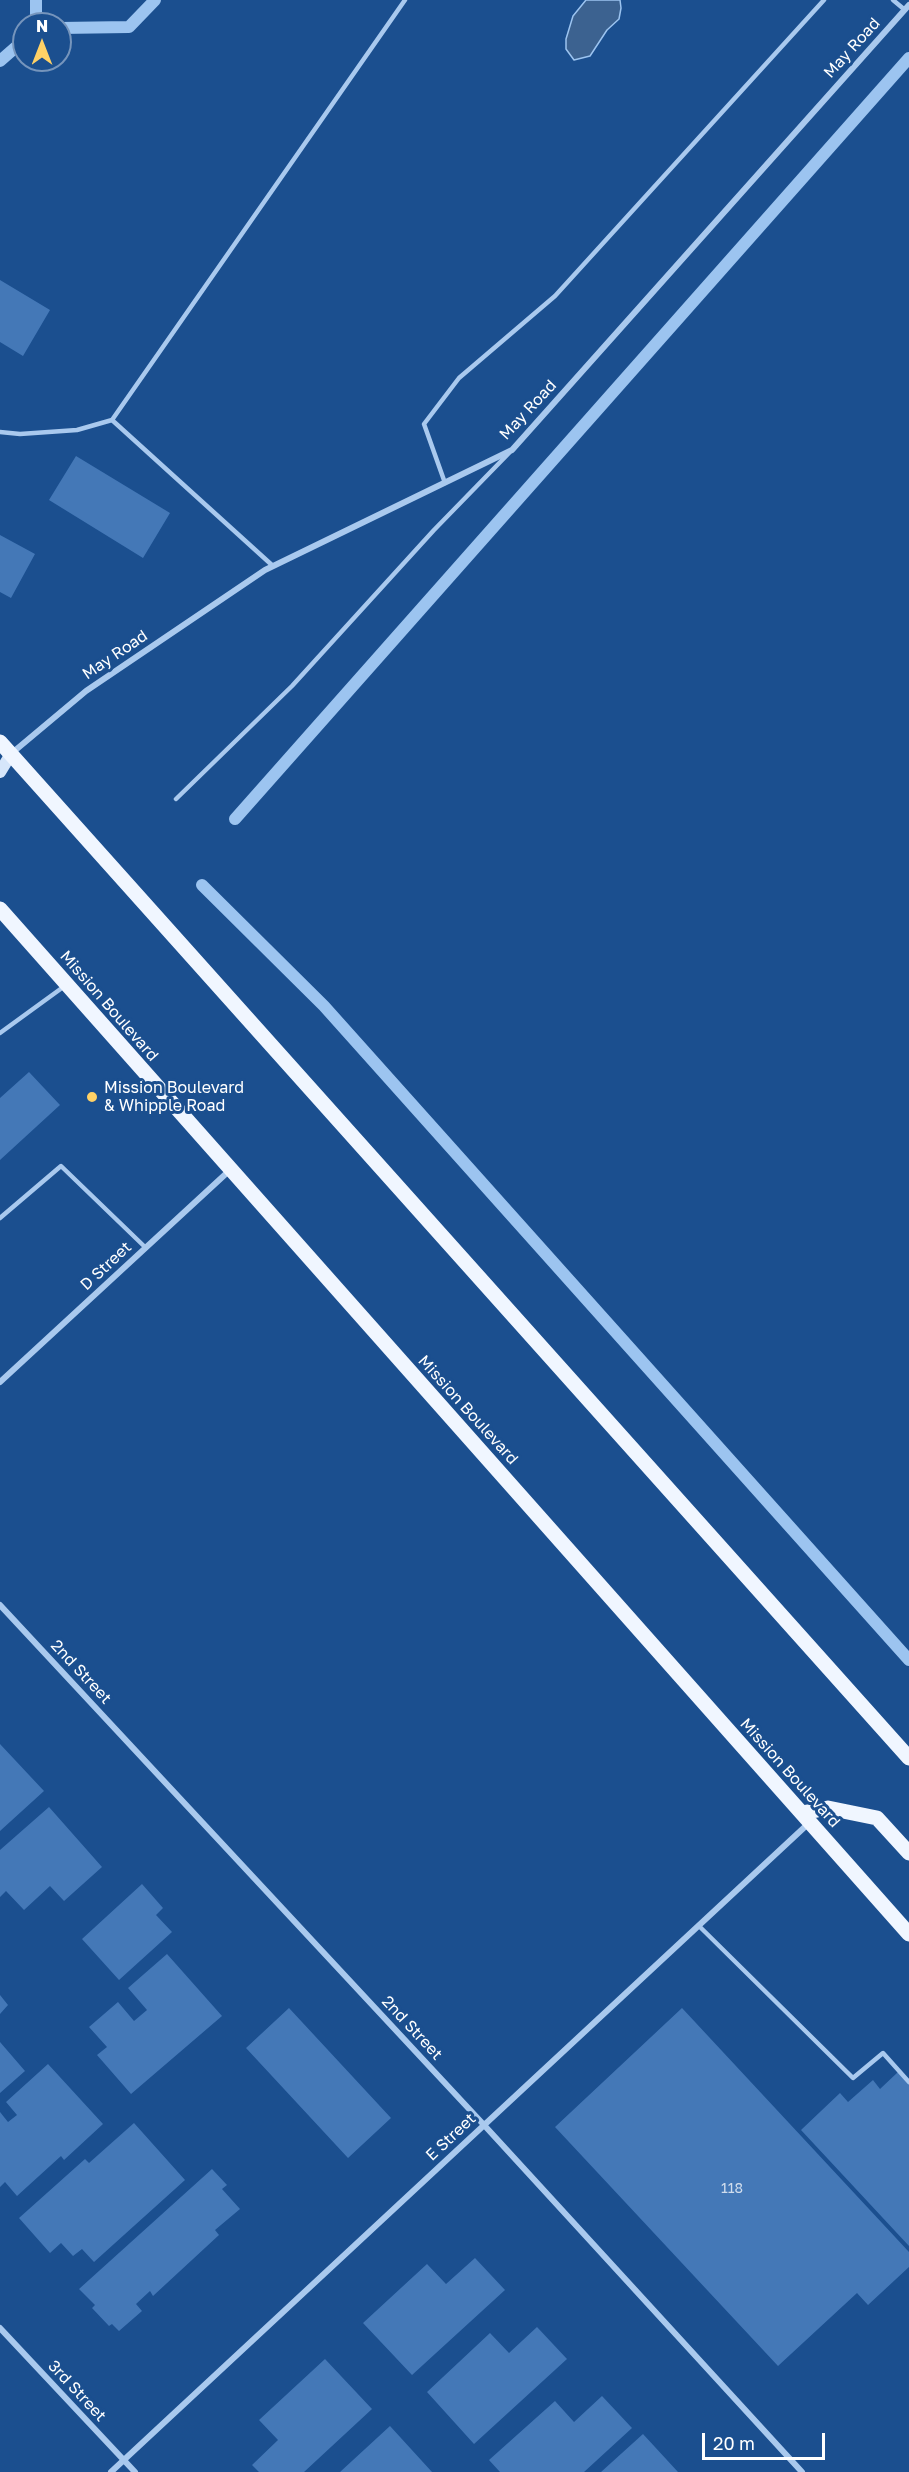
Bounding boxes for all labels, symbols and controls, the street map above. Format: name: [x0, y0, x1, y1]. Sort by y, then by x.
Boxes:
north arrow: [12, 12, 72, 72]
street label: May Road: [820, 14, 884, 82]
text: N: [36, 16, 48, 36]
street label: May Road: [496, 376, 560, 444]
street label: May Road: [79, 626, 151, 684]
street label: Mission Boulevard: [56, 947, 162, 1065]
place label: Mission Boulevard & Whipple Road: [104, 1078, 244, 1116]
marker: Mission Boulevard & Whipple Road: [85, 1090, 99, 1104]
street label: D Street: [77, 1238, 135, 1294]
street label: Mission Boulevard: [414, 1352, 522, 1468]
street label: 2nd Street: [47, 1636, 115, 1708]
street label: Mission Boulevard: [736, 1715, 844, 1831]
street label: 2nd Street: [378, 1992, 446, 2064]
street label: E Street: [422, 2109, 480, 2165]
house number: 118: [721, 2181, 743, 2197]
street label: 3rd Street: [44, 2356, 110, 2426]
scale bar: [705, 2421, 828, 2459]
text: 20 m: [713, 2432, 755, 2454]

